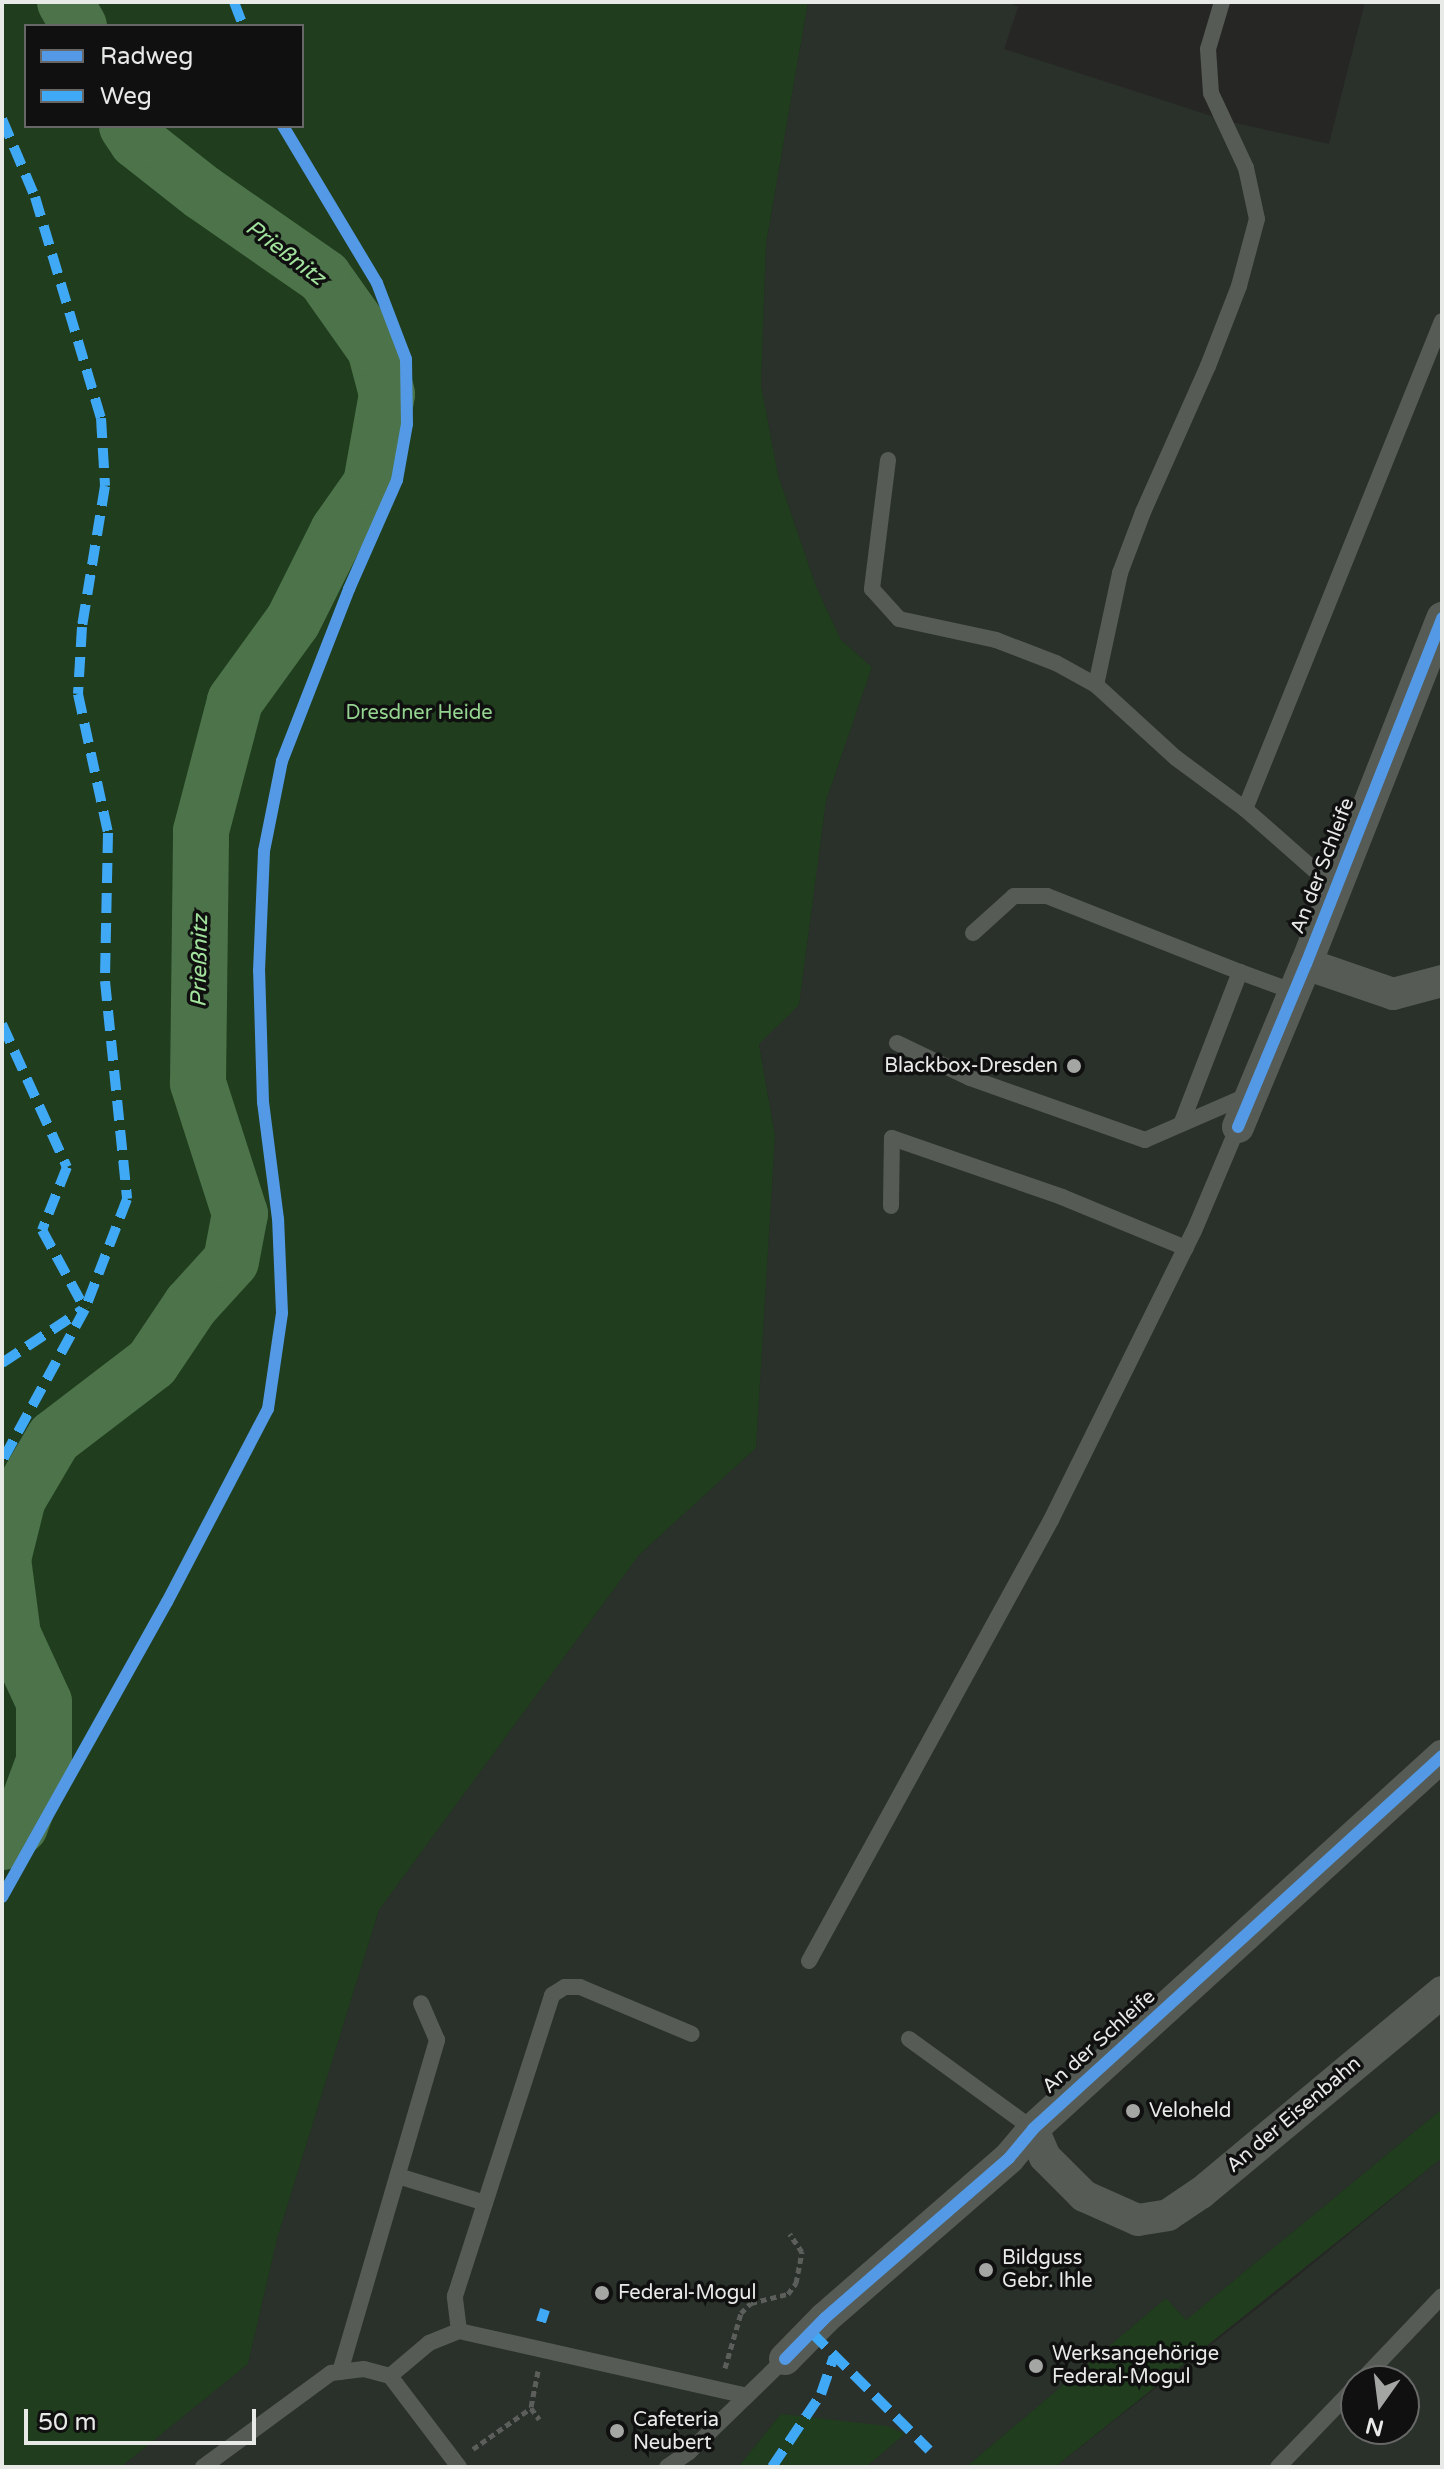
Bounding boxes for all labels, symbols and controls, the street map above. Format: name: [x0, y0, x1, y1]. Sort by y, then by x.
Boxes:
legend: [24, 24, 304, 128]
text: Radweg: [100, 42, 193, 71]
text: Weg: [100, 82, 152, 111]
water label: Prießnitz: [240, 215, 330, 291]
park label: Dresdner Heide: [345, 701, 493, 725]
street label: An der Schleife: [1286, 795, 1360, 937]
water label: Prießnitz: [186, 914, 214, 1008]
place label: Blackbox-Dresden: [884, 1054, 1058, 1078]
marker: Blackbox-Dresden: [1065, 1057, 1083, 1075]
street label: An der Schleife: [1038, 1985, 1160, 2099]
street label: An der Eisenbahn: [1222, 2052, 1366, 2178]
place label: Veloheld: [1149, 2099, 1231, 2123]
marker: Veloheld: [1124, 2102, 1142, 2120]
place label: Bildguss Gebr. Ihle: [1002, 2246, 1093, 2293]
marker: Bildguss Gebr. Ihle: [977, 2261, 995, 2279]
place label: Federal-Mogul: [618, 2281, 756, 2305]
marker: Federal-Mogul: [593, 2284, 611, 2302]
place label: Werksangehörige Federal-Mogul: [1052, 2342, 1219, 2389]
marker: Werksangehörige Federal-Mogul: [1027, 2357, 1045, 2375]
north arrow: [1340, 2365, 1420, 2445]
scale bar: [28, 2393, 260, 2443]
text: 50 m: [38, 2408, 96, 2437]
place label: Cafeteria Neubert: [633, 2408, 719, 2455]
text: N: [1363, 2412, 1386, 2441]
marker: Cafeteria Neubert: [608, 2422, 626, 2440]

